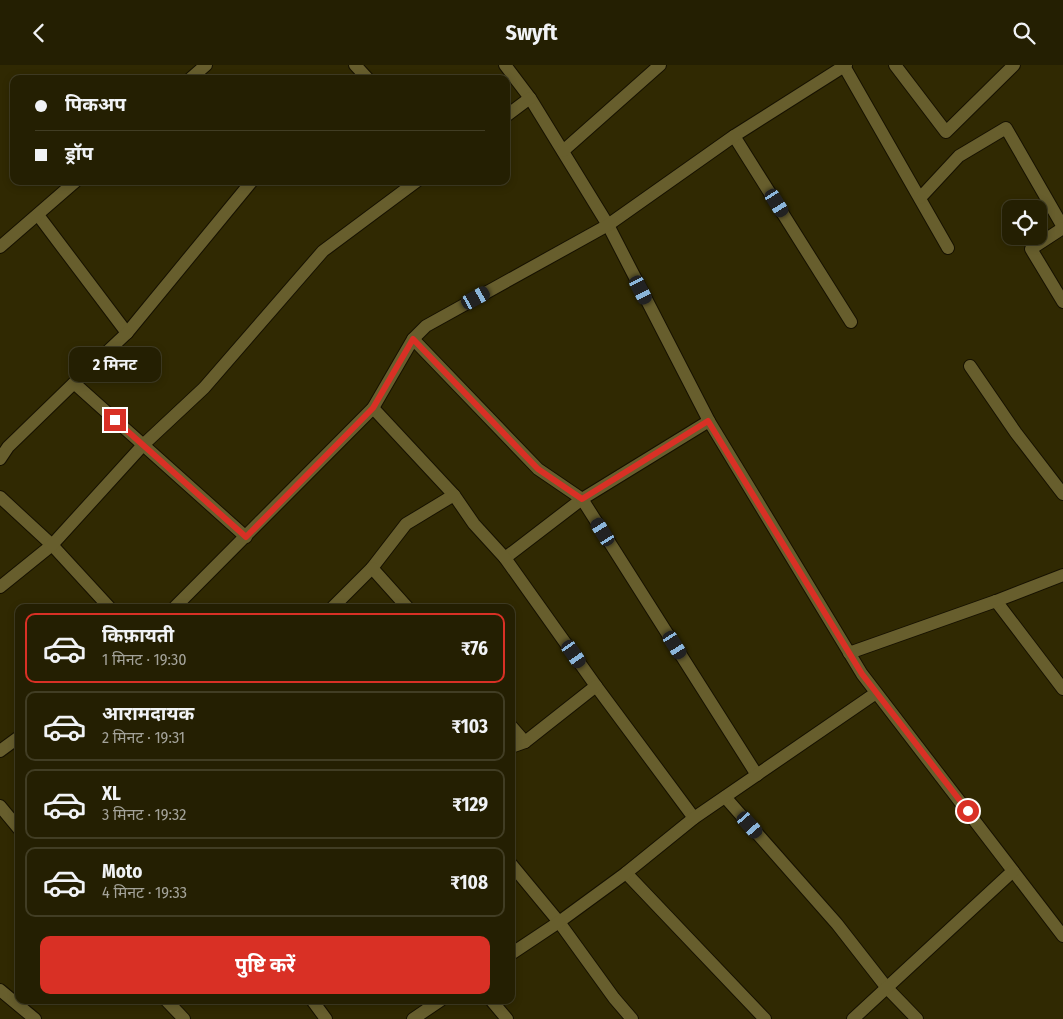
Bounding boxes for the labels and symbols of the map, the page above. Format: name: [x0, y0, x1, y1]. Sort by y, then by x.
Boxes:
car: [762, 186, 791, 220]
car: [627, 273, 654, 307]
car: [459, 284, 492, 312]
callout: 2 मिनट: [69, 347, 161, 383]
route end: [104, 409, 126, 431]
car: [588, 515, 617, 549]
car: [660, 628, 689, 662]
car: [559, 637, 588, 671]
route start: [957, 800, 979, 822]
car: [734, 809, 765, 841]

